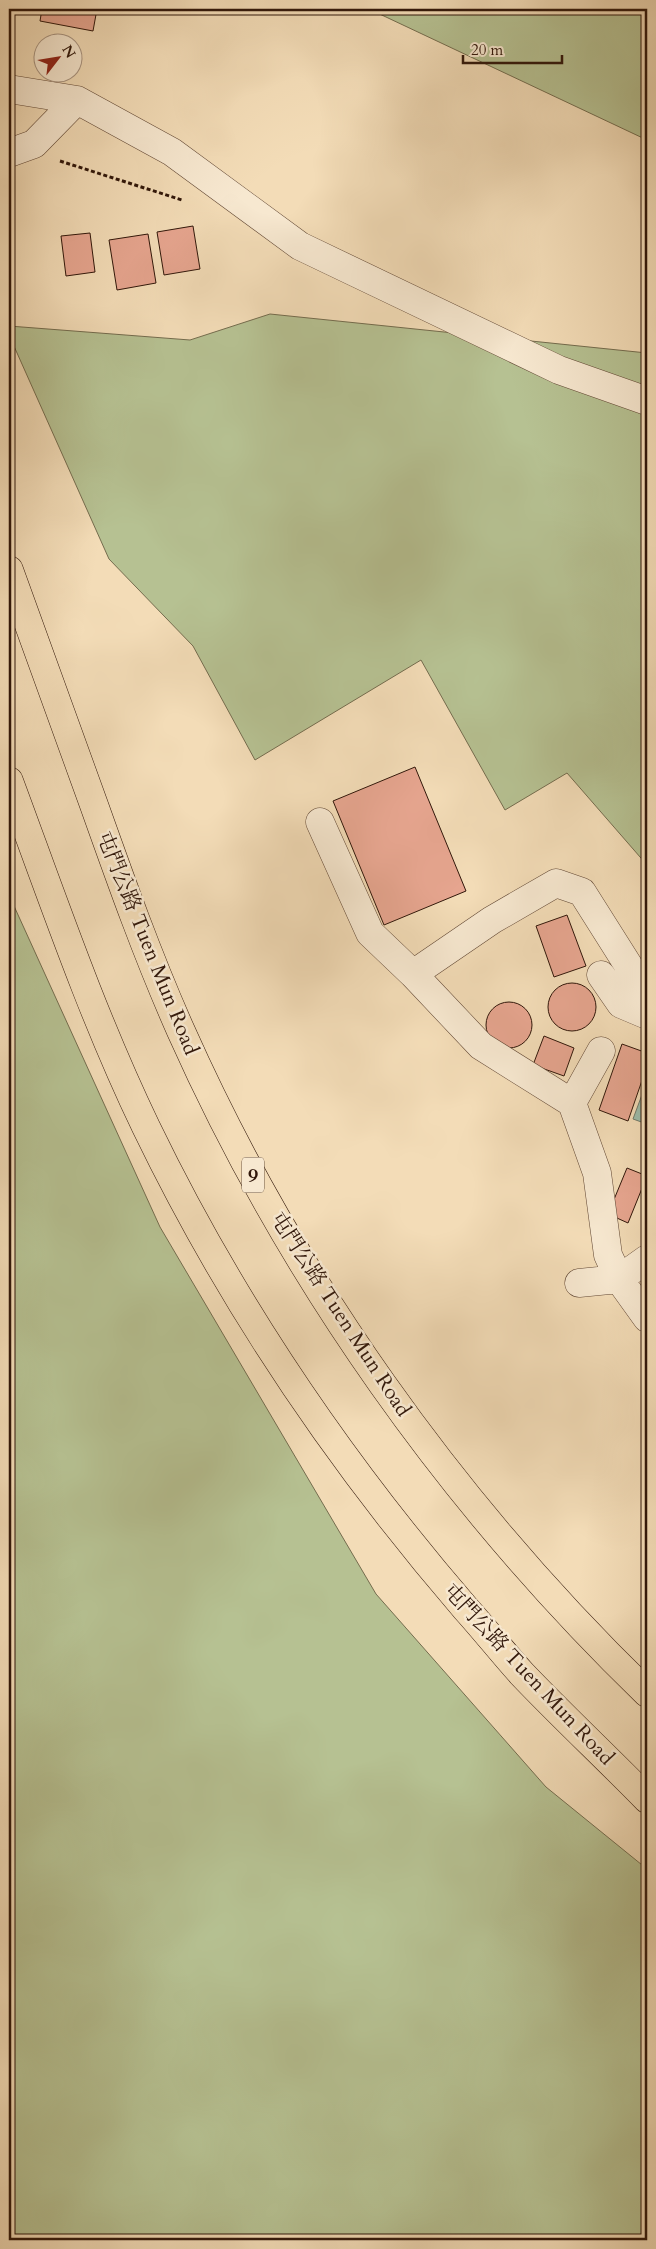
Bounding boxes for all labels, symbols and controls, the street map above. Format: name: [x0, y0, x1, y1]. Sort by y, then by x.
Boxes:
north arrow: [32, 32, 82, 82]
scale bar: [463, 32, 562, 64]
text: 20 m: [471, 40, 503, 60]
text: N: [57, 41, 80, 62]
street label: 屯門公路 Tuen Mun Road: [89, 827, 206, 1059]
road number: 9: [242, 1158, 264, 1192]
street label: 屯門公路 Tuen Mun Road: [263, 1206, 418, 1422]
street label: 屯門公路 Tuen Mun Road: [437, 1577, 621, 1772]

